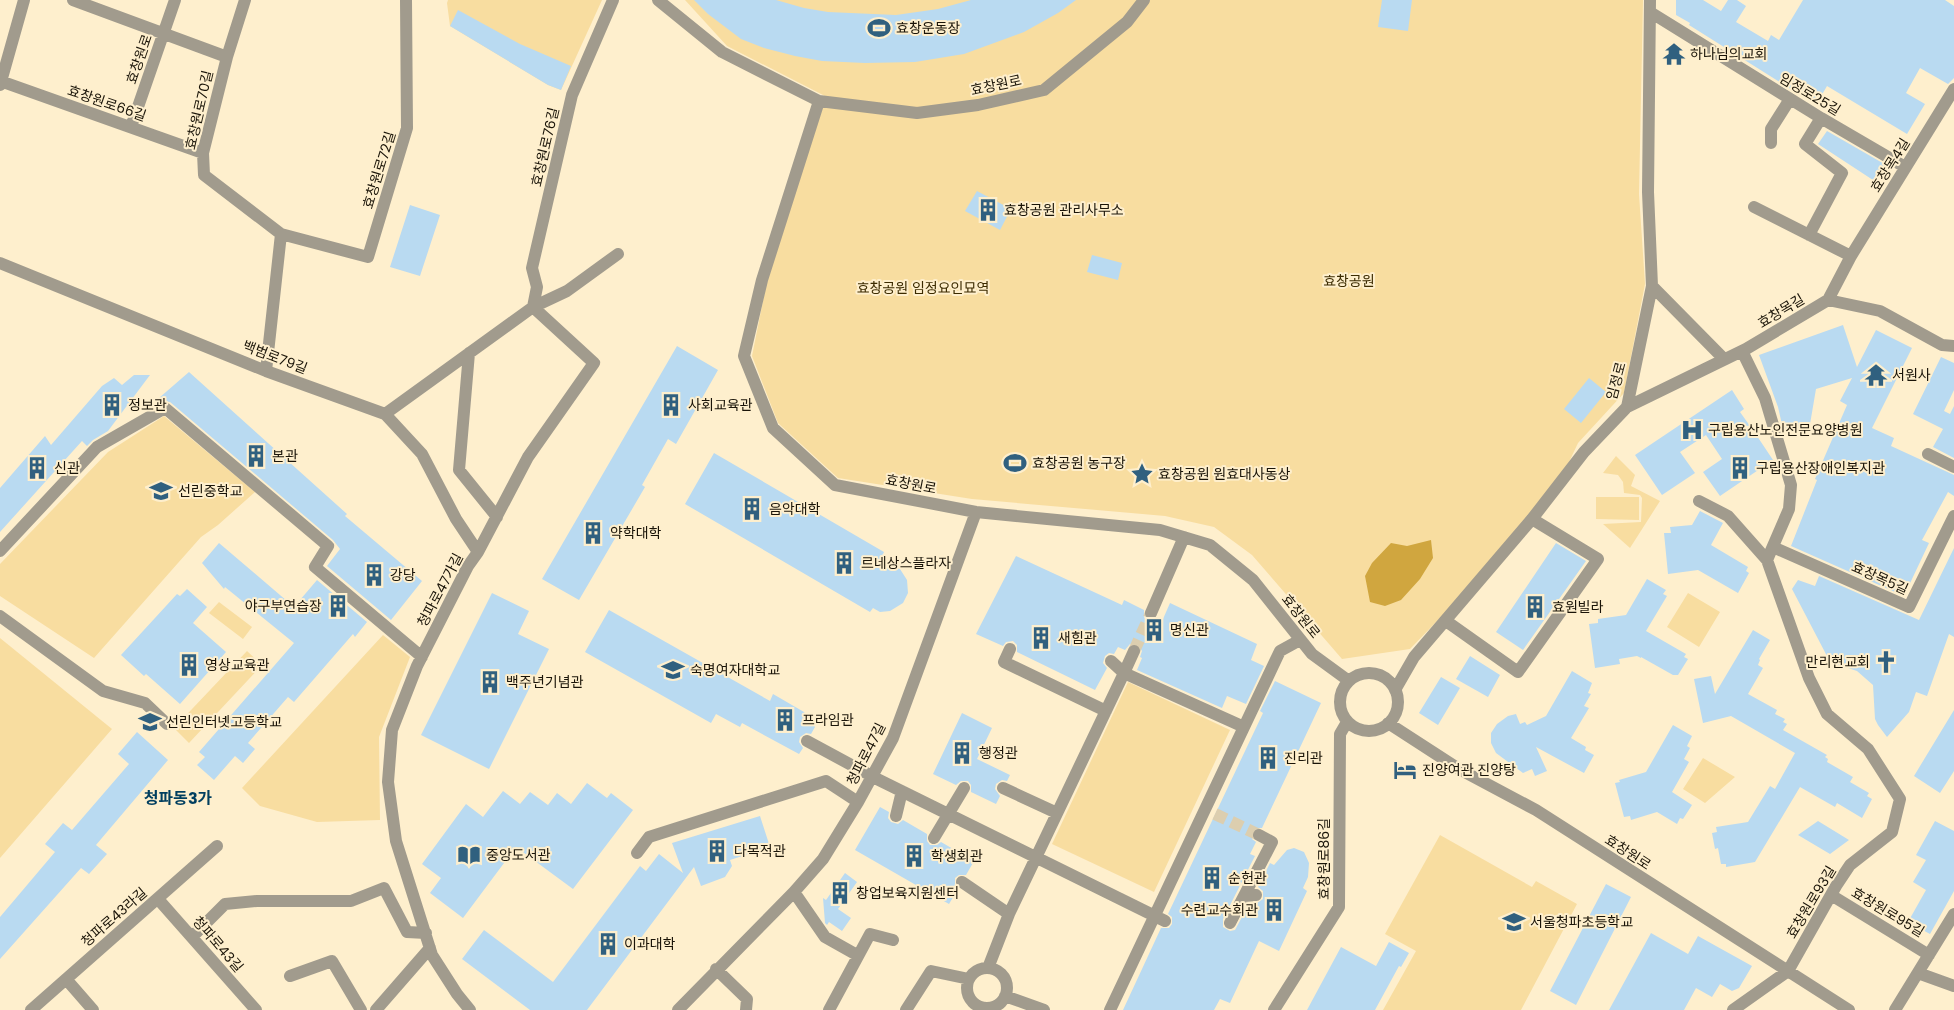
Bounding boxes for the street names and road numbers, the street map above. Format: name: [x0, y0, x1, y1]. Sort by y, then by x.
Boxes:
street label: 효창원로: [121, 31, 157, 87]
street label: 효창원로70길: [180, 68, 218, 152]
street label: 임정로25길: [1776, 68, 1844, 120]
street label: 효창원로: [969, 70, 1023, 100]
street label: 효창원로66길: [65, 80, 149, 126]
street label: 효창원로76길: [526, 105, 564, 189]
street label: 효창원로72길: [358, 129, 400, 211]
street label: 효창목4길: [1866, 134, 1914, 196]
street label: 효창목길: [1754, 289, 1808, 333]
street label: 백범로79길: [240, 335, 310, 379]
street label: 임정로: [1601, 360, 1631, 402]
street label: 효창원로: [884, 469, 938, 499]
street label: 청파로47가길: [412, 550, 468, 630]
street label: 효창목5길: [1848, 557, 1912, 599]
street label: 효창원로: [1277, 590, 1325, 642]
street label: 청파로47길: [842, 719, 890, 789]
street label: 효창원로86길: [1314, 818, 1334, 900]
street label: 효창원로: [1601, 830, 1655, 874]
street label: 효창원로93길: [1781, 862, 1841, 942]
street label: 효창원로95길: [1848, 882, 1928, 942]
street label: 청파로43라길: [77, 883, 151, 951]
street label: 청파로43길: [188, 912, 248, 976]

